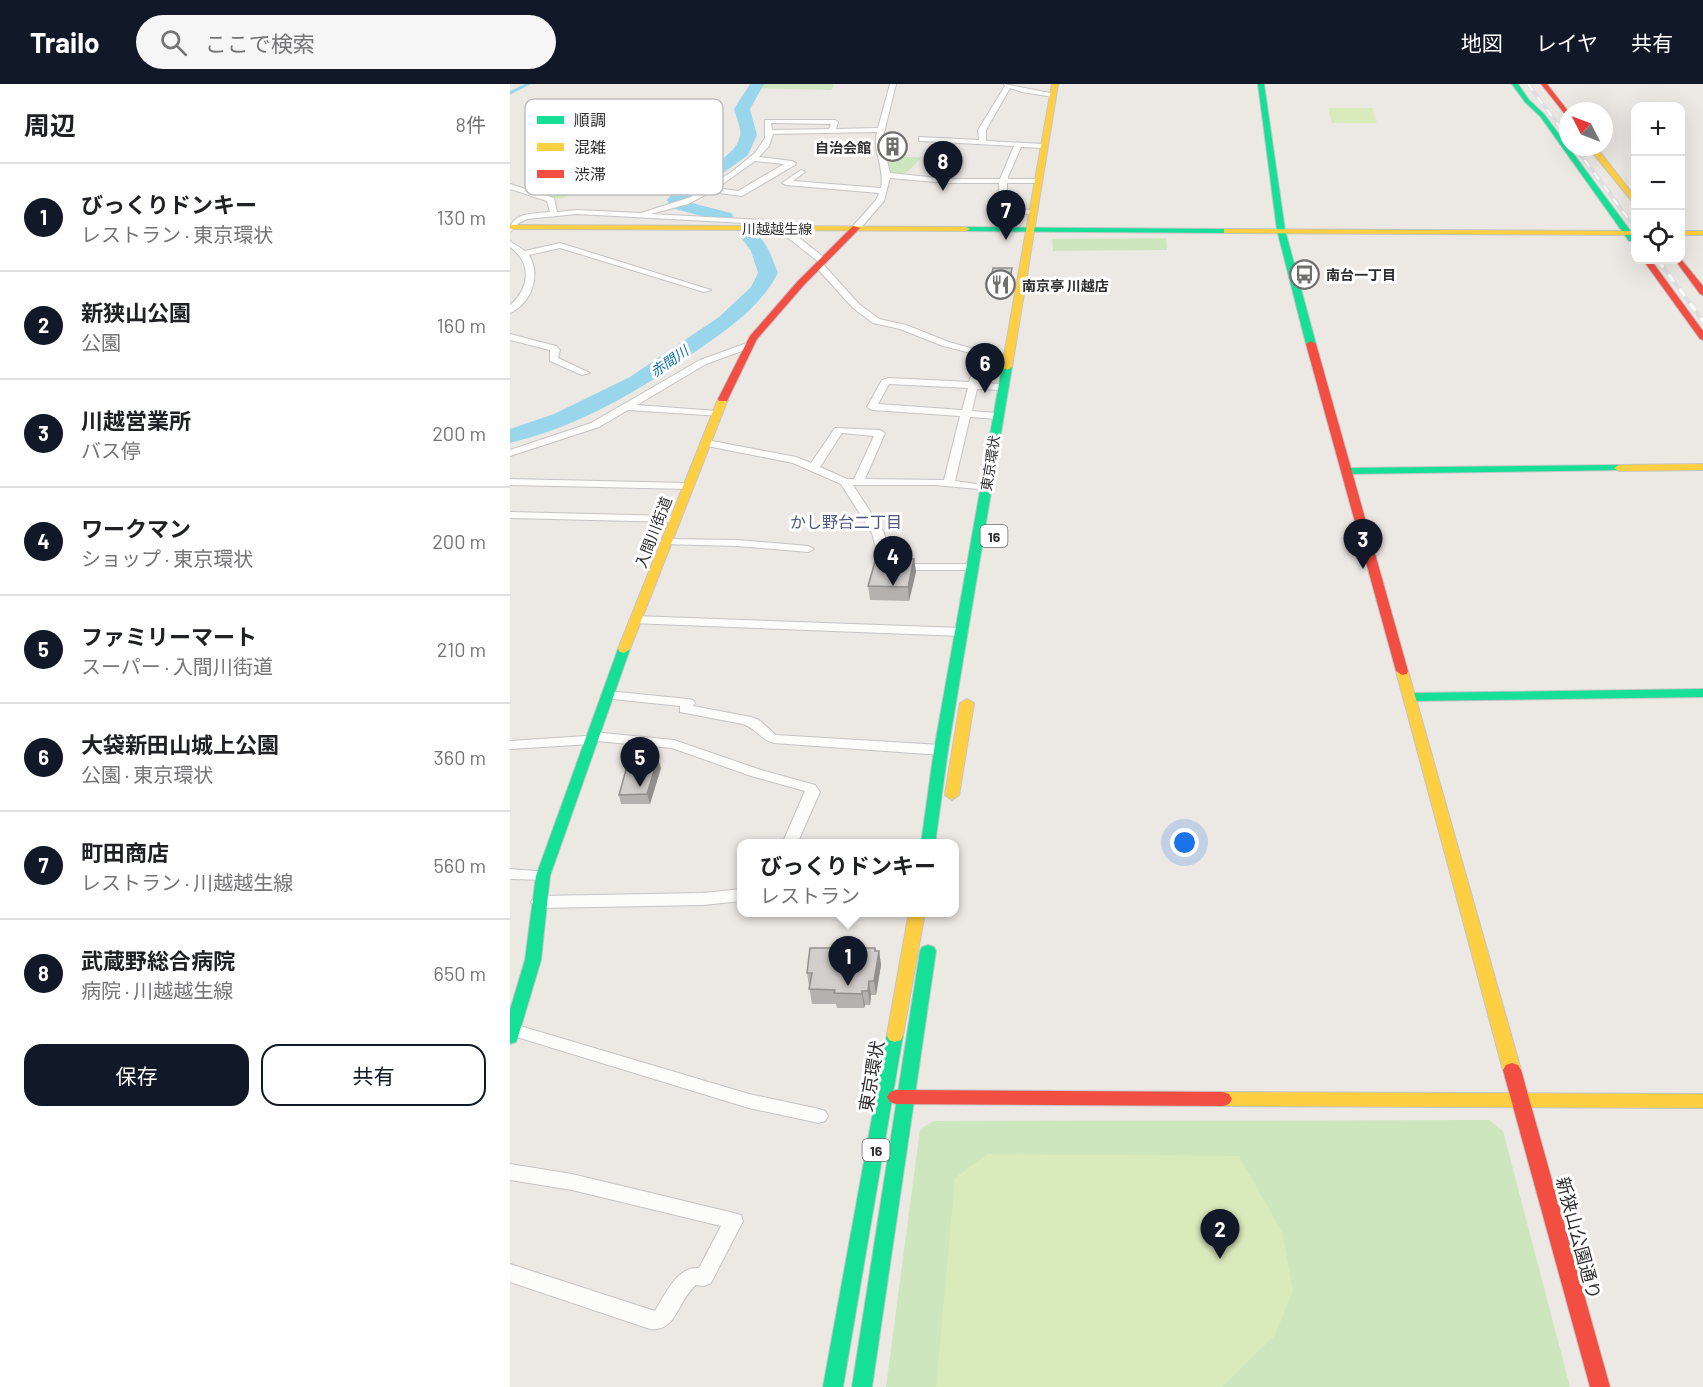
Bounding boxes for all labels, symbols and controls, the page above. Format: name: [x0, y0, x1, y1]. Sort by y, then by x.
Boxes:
search box: [136, 15, 556, 69]
text: Trailo: [30, 25, 100, 59]
icon: search: [157, 26, 190, 59]
text: ここで検索: [205, 30, 315, 56]
text: 地図: [1461, 30, 1503, 55]
text: レイヤ: [1536, 30, 1598, 55]
text: 共有: [1631, 30, 1673, 55]
legend: [525, 99, 723, 195]
north arrow: [1559, 102, 1613, 156]
map controls: [1631, 102, 1685, 264]
button: +: [1631, 102, 1685, 156]
text: 周辺: [24, 109, 76, 140]
text: 順調: [574, 110, 606, 129]
text: 8件: [456, 112, 486, 136]
building icon: 自治会館: [876, 131, 908, 163]
text: 混雑: [574, 137, 606, 156]
place label: 自治会館: [815, 139, 871, 156]
pin: 8: [924, 141, 962, 191]
button: −: [1631, 156, 1685, 210]
text: 渋滞: [574, 164, 606, 183]
pin: 7: [986, 190, 1026, 240]
text: びっくりドンキー: [81, 191, 257, 217]
text: 1: [40, 205, 47, 229]
text: 130 m: [437, 205, 486, 229]
button: locate: [1631, 210, 1685, 264]
street label: 川越越生線: [742, 220, 812, 237]
text: レストラン · 東京環状: [81, 222, 273, 246]
bus stop icon: 南台一丁目: [1289, 258, 1321, 290]
place label: 南台一丁目: [1326, 266, 1396, 283]
restaurant icon: 南京亭 川越店: [985, 269, 1017, 301]
place label: 南京亭 川越店: [1022, 277, 1109, 294]
text: 新狭山公園: [81, 299, 191, 325]
text: 2: [38, 313, 49, 337]
text: 160 m: [437, 313, 486, 337]
text: 公園: [81, 330, 121, 354]
water label: 赤間川: [647, 341, 693, 380]
pin: 6: [966, 344, 1004, 393]
text: 川越営業所: [81, 407, 191, 433]
text: 3: [38, 421, 49, 445]
text: 200 m: [432, 421, 486, 445]
street label: 東京環状: [977, 434, 1003, 492]
text: バス停: [81, 438, 141, 462]
street label: 入間川街道: [631, 494, 675, 570]
district label: かし野台二丁目: [790, 512, 902, 531]
text: ワークマン: [81, 515, 191, 541]
pin: 3: [1344, 520, 1382, 569]
road number: 16: [980, 525, 1008, 547]
text: 4: [37, 529, 50, 553]
text: 200 m: [432, 529, 486, 553]
pin: 4: [874, 536, 913, 586]
text: ショップ · 東京環状: [81, 546, 253, 570]
text: ファミリーマート: [81, 623, 257, 649]
text: 5: [38, 637, 49, 661]
text: 210 m: [437, 637, 486, 661]
text: スーパー · 入間川街道: [81, 654, 273, 678]
text: 大袋新田山城上公園: [81, 731, 279, 757]
pin: 5: [620, 738, 660, 787]
text: 6: [38, 745, 49, 769]
text: 360 m: [434, 745, 486, 769]
text: 公園 · 東京環状: [81, 762, 213, 786]
your location: [1170, 828, 1199, 857]
text: 町田商店: [81, 839, 169, 865]
popup: [737, 839, 959, 917]
text: びっくりドンキー: [760, 852, 936, 878]
text: 7: [39, 853, 48, 877]
text: 560 m: [434, 853, 486, 877]
text: レストラン · 川越越生線: [81, 870, 293, 894]
text: レストラン: [760, 883, 860, 907]
pin: 1: [828, 936, 868, 986]
text: 武蔵野総合病院: [81, 947, 235, 973]
text: 8: [38, 961, 49, 985]
text: 650 m: [434, 961, 486, 985]
text: 病院 · 川越越生線: [81, 978, 233, 1002]
street label: 東京環状: [854, 1039, 888, 1113]
button: 保存: [24, 1044, 249, 1106]
button: 共有: [261, 1044, 486, 1106]
road number: 16: [862, 1139, 890, 1161]
street label: 新狭山公園通り: [1552, 1174, 1606, 1302]
pin: 2: [1200, 1210, 1240, 1259]

